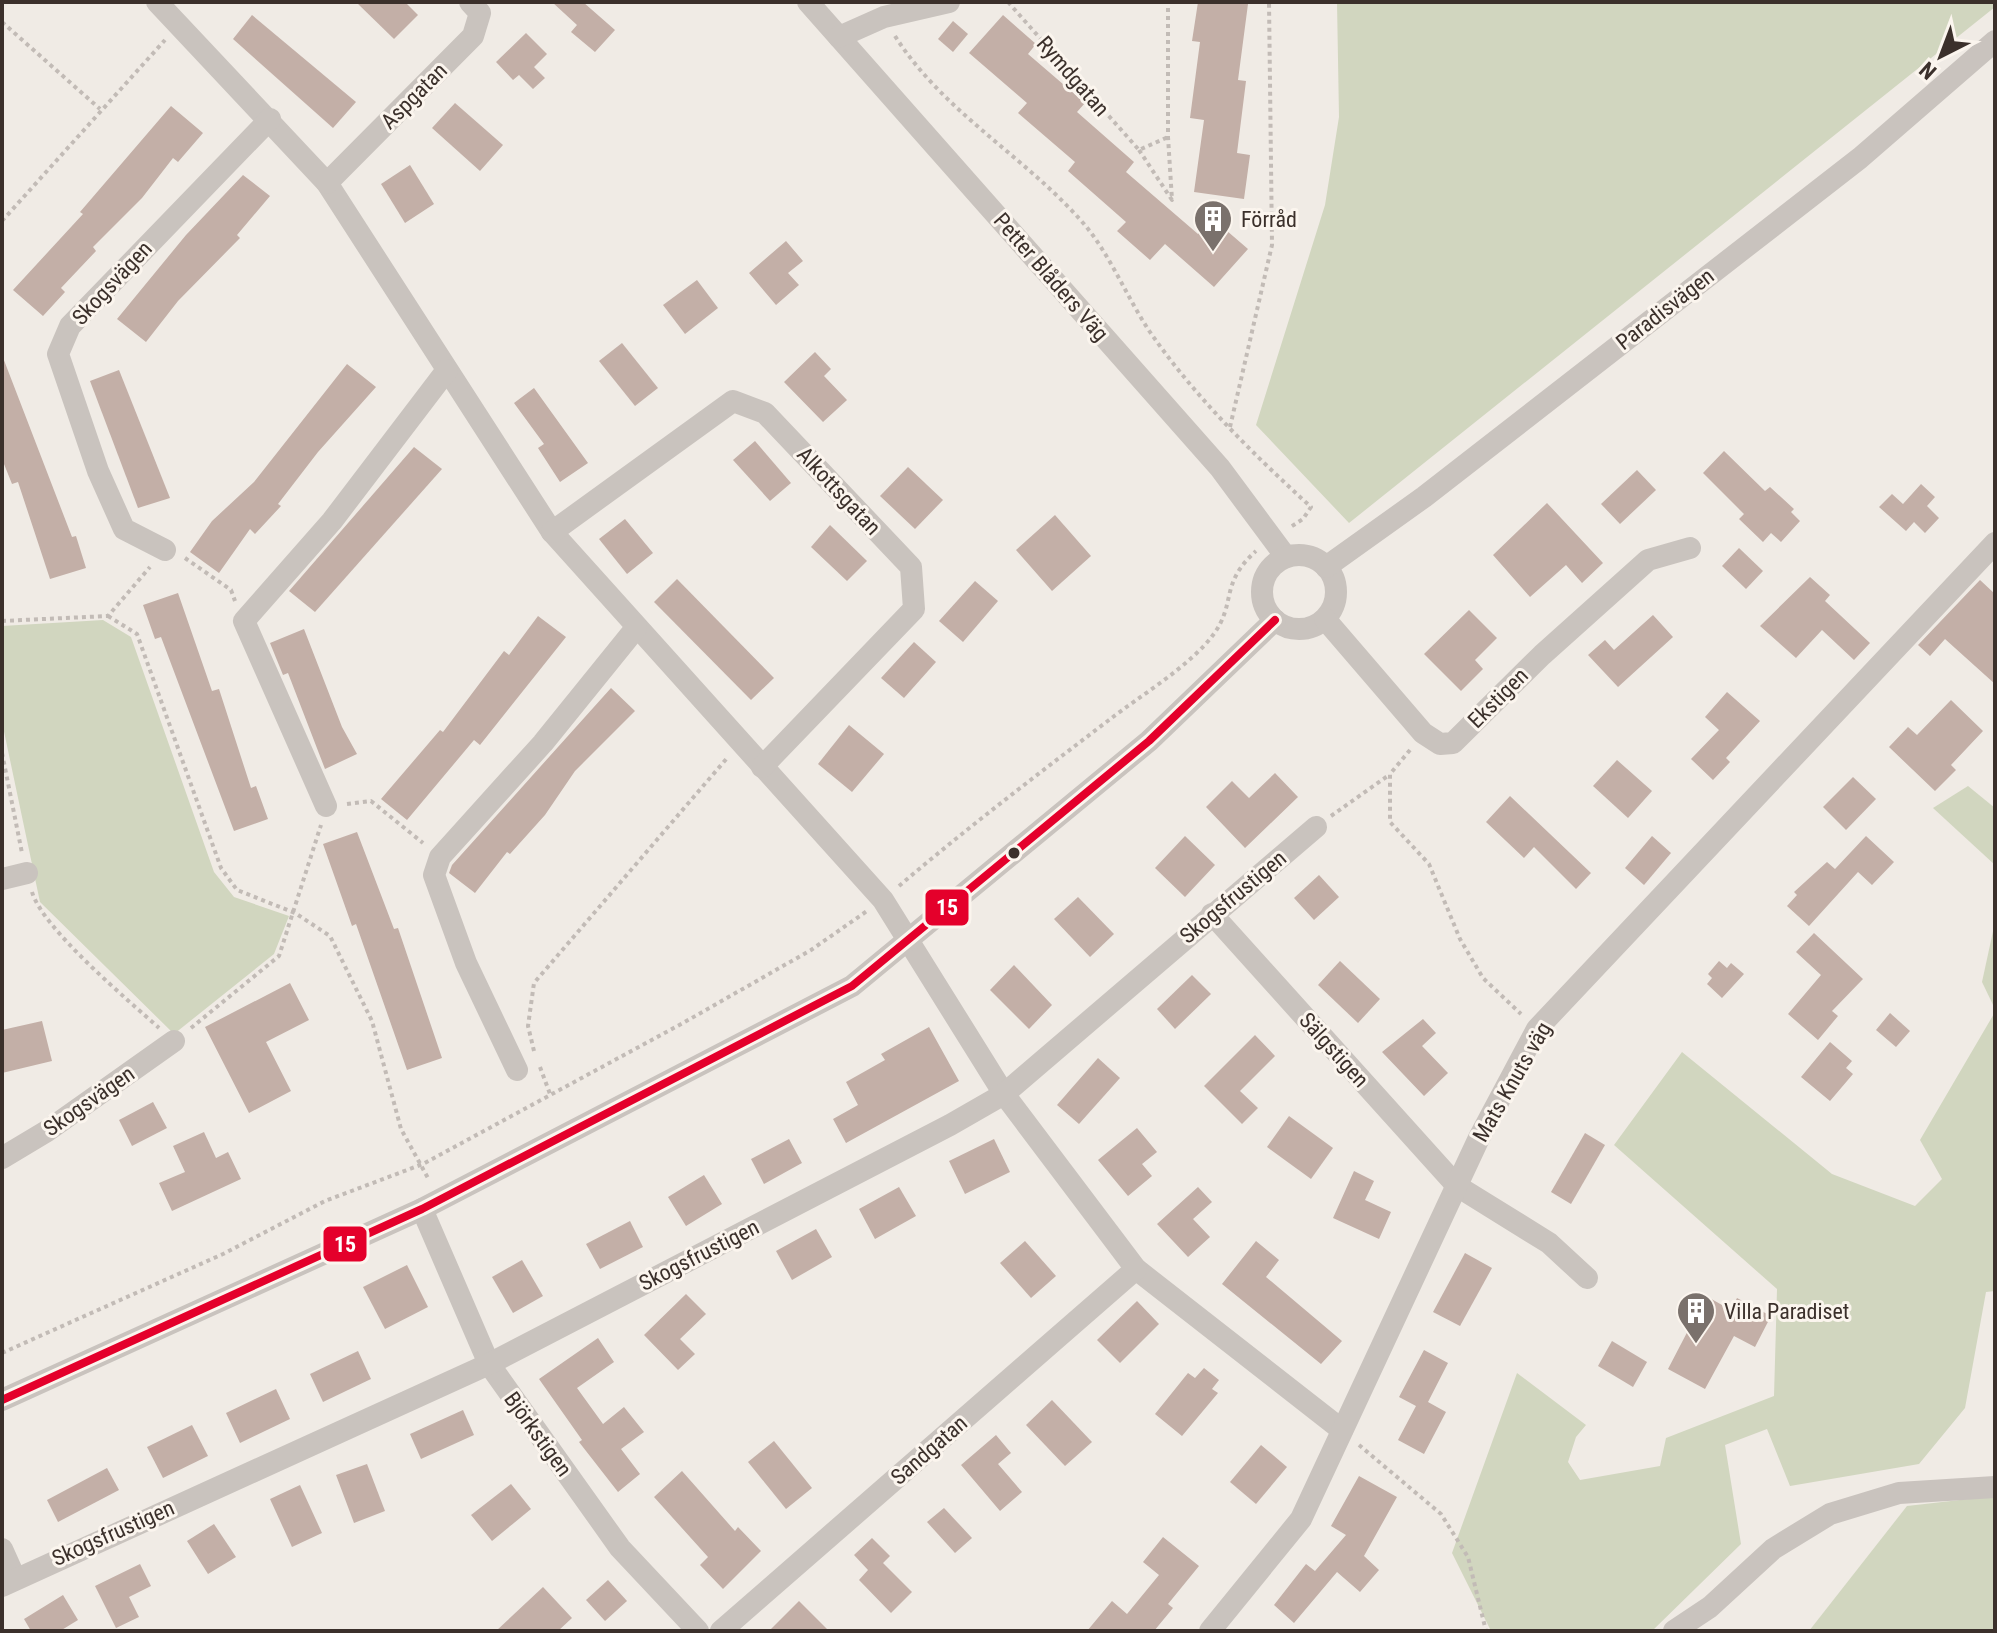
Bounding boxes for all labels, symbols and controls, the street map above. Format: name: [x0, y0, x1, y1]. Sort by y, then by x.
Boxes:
north arrow: [1901, 16, 1981, 96]
street label: Rymdgatan: [1032, 31, 1114, 121]
text: N: [1915, 57, 1941, 84]
street label: Aspgatan: [376, 58, 452, 134]
building icon: Förråd: [1192, 198, 1234, 253]
place label: Förråd: [1241, 207, 1297, 232]
street label: Petter Blåders Väg: [989, 208, 1113, 346]
street label: Skogsvägen: [67, 236, 157, 330]
street label: Paradisvägen: [1611, 263, 1719, 355]
street label: Alkottsgatan: [792, 442, 886, 540]
street label: Ekstigen: [1463, 663, 1533, 733]
unlabelled marker: [1006, 845, 1022, 861]
street label: Skogsfrustigen: [1175, 845, 1291, 949]
line badge: 15: [924, 888, 970, 927]
text: 15: [936, 895, 958, 920]
street label: Sälgstigen: [1294, 1008, 1374, 1092]
street label: Mats Knuts väg: [1468, 1018, 1556, 1146]
street label: Skogsvägen: [39, 1061, 139, 1141]
street label: Skogsfrustigen: [635, 1214, 763, 1296]
line badge: 15: [322, 1225, 368, 1263]
text: 15: [334, 1232, 356, 1257]
building icon: Villa Paradiset: [1675, 1290, 1717, 1345]
place label: Villa Paradiset: [1724, 1299, 1849, 1324]
street label: Björkstigen: [499, 1387, 577, 1481]
street label: Sandgatan: [886, 1410, 972, 1490]
street label: Skogsfrustigen: [48, 1495, 178, 1571]

